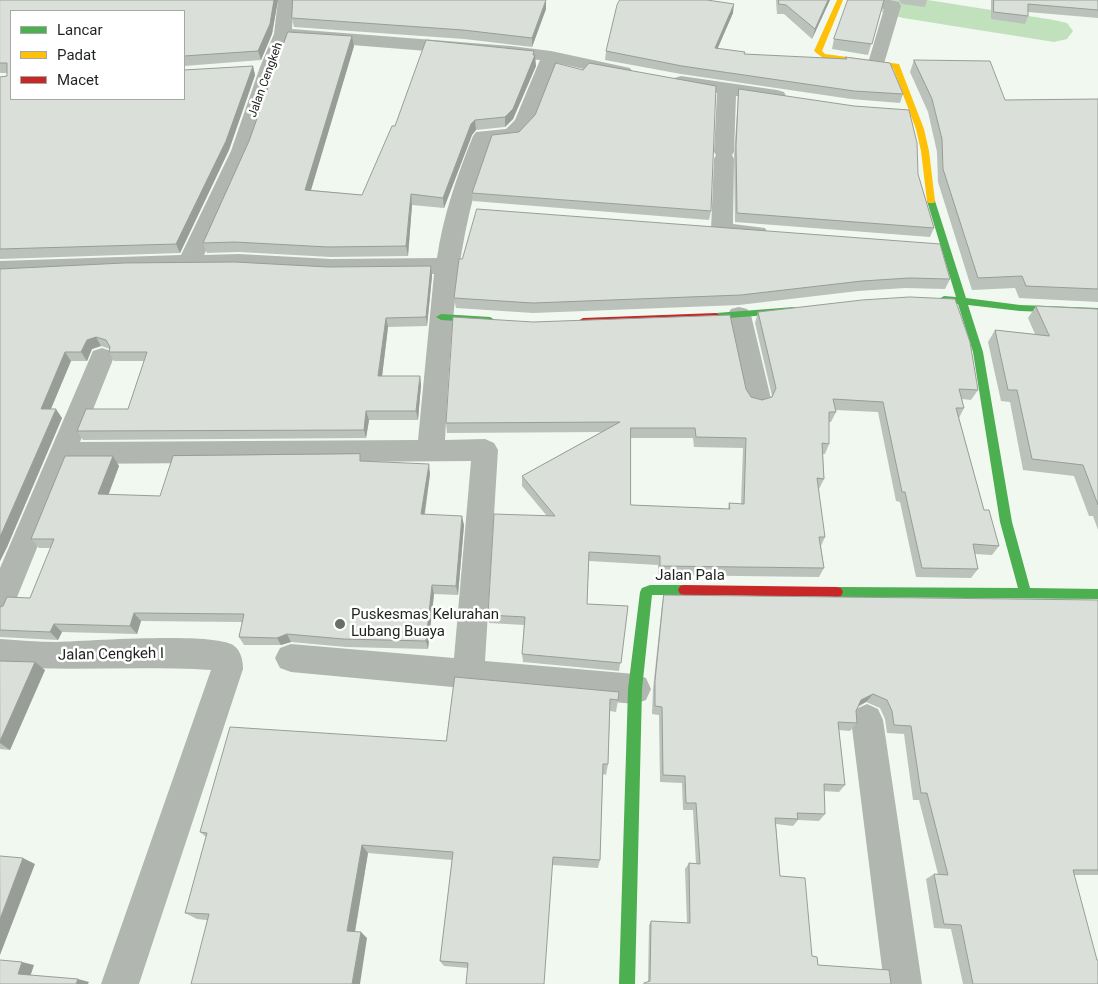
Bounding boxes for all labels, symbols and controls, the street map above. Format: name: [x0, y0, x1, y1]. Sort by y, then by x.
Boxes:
legend: [10, 10, 185, 100]
text: Lancar: [57, 21, 103, 39]
street label: Jalan Cengkeh: [246, 41, 286, 119]
text: Padat: [57, 46, 96, 64]
text: Macet: [57, 71, 99, 89]
street label: Jalan Pala: [655, 567, 725, 585]
place label: Puskesmas Kelurahan Lubang Buaya: [351, 606, 499, 641]
marker: Puskesmas Kelurahan Lubang Buaya: [333, 617, 347, 631]
street label: Jalan Cengkeh I: [58, 645, 164, 665]

